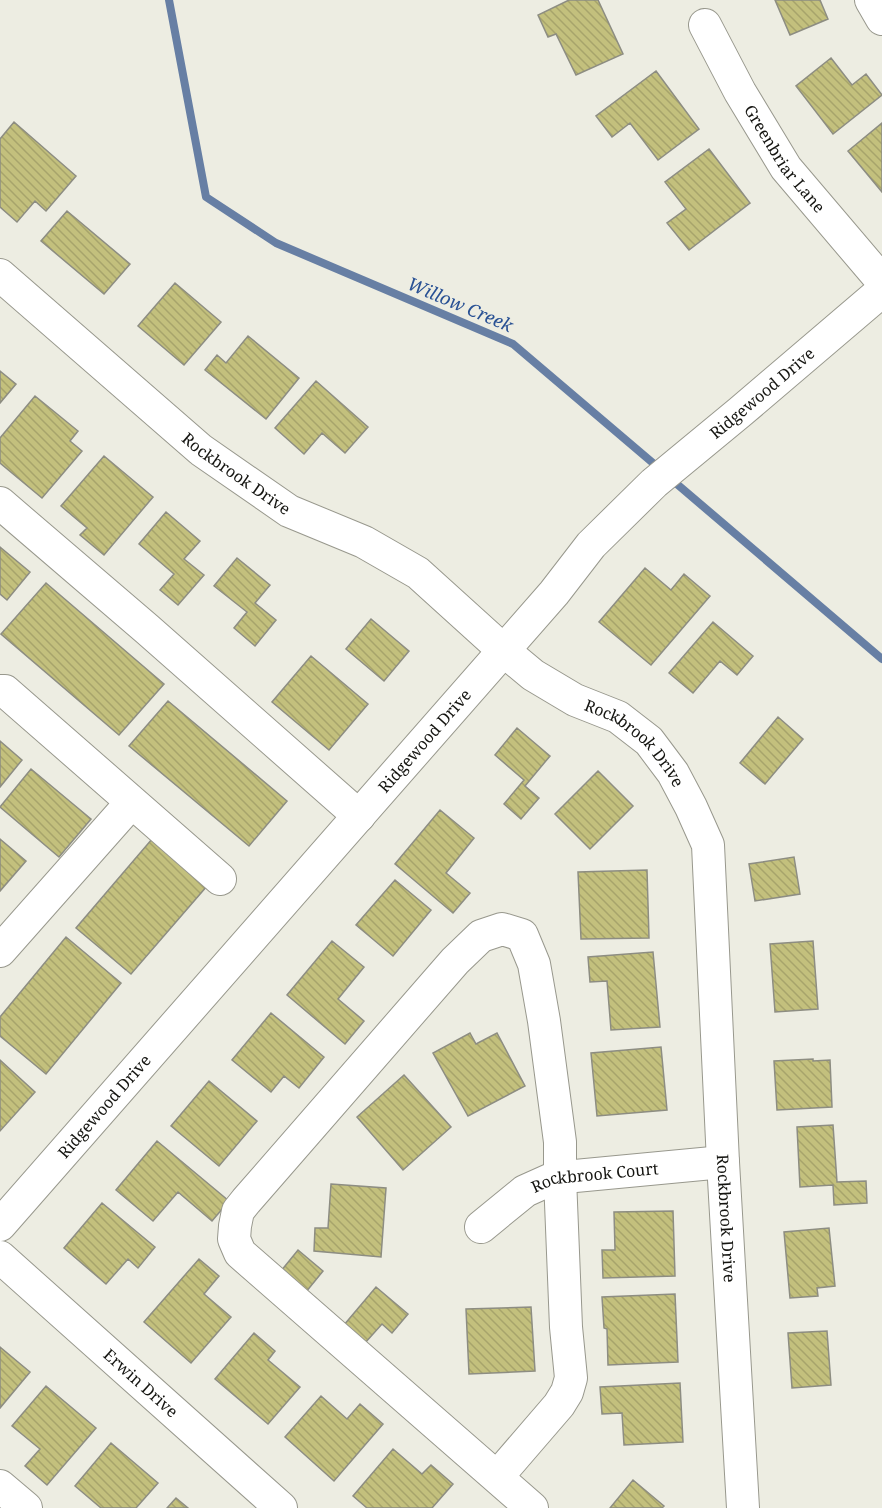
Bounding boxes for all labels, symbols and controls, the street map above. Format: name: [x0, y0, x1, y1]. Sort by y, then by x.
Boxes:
street label: Greenbriar Lane: [739, 101, 830, 217]
water label: Willow Creek: [404, 271, 517, 337]
street label: Ridgewood Drive: [705, 342, 819, 444]
street label: Rockbrook Drive: [177, 427, 295, 520]
street label: Ridgewood Drive: [373, 684, 476, 797]
street label: Rockbrook Drive: [581, 694, 689, 791]
street label: Ridgewood Drive: [53, 1050, 156, 1163]
street label: Rockbrook Drive: [712, 1154, 741, 1283]
street label: Rockbrook Court: [528, 1157, 660, 1198]
street label: Erwin Drive: [99, 1344, 183, 1422]

